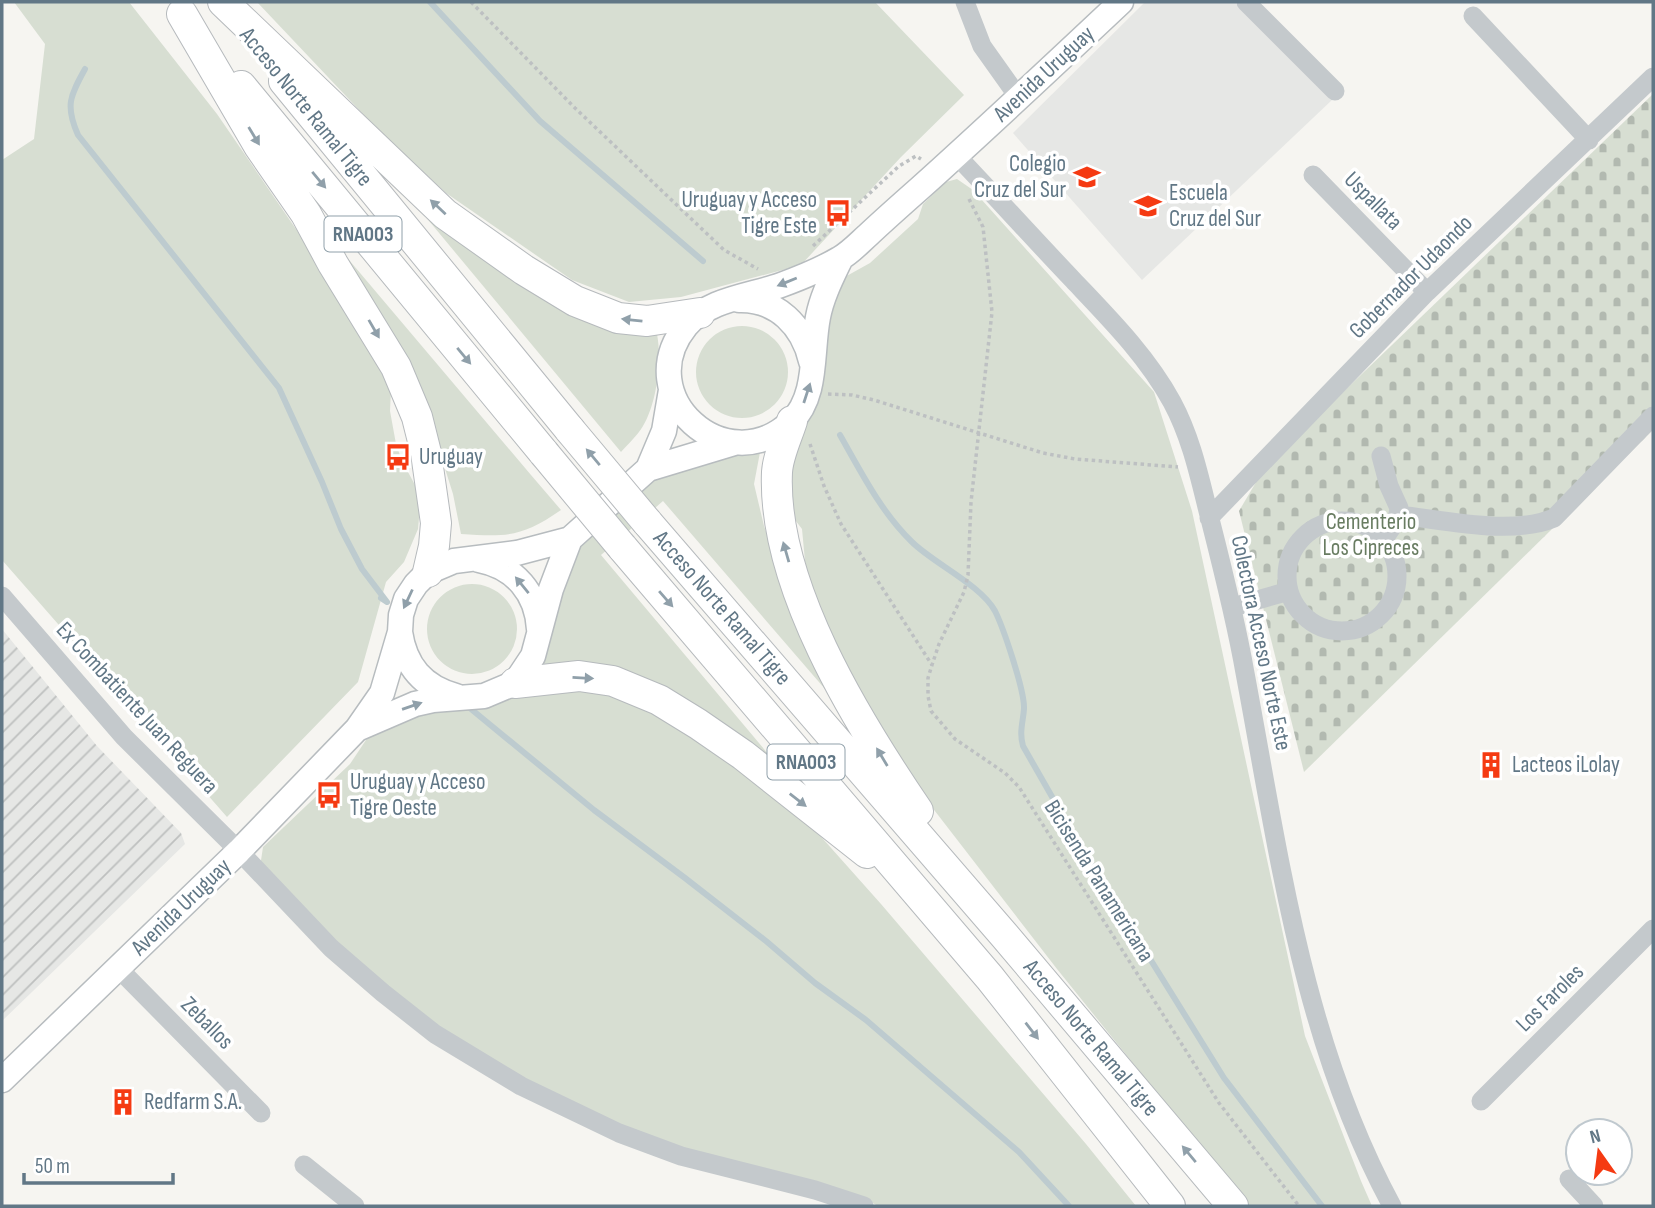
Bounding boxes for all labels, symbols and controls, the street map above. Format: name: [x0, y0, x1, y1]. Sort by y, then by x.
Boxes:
street label: Avenida Uruguay: [987, 20, 1100, 128]
street label: Acceso Norte Ramal Tigre: [233, 21, 379, 192]
one-way arrow: [248, 127, 260, 146]
place label: Colegio Cruz del Sur: [974, 150, 1066, 204]
school or university icon: Colegio Cruz del Sur: [1072, 162, 1102, 192]
street label: Uspallata: [1338, 166, 1408, 236]
one-way arrow: [311, 172, 326, 189]
place label: Escuela Cruz del Sur: [1169, 179, 1261, 233]
place label: Uruguay y Acceso Tigre Este: [681, 186, 817, 240]
school or university icon: Escuela Cruz del Sur: [1133, 191, 1163, 221]
bus stop icon: Uruguay y Acceso Tigre Este: [823, 198, 853, 228]
one-way arrow: [429, 199, 447, 215]
street label: Gobernador Udaondo: [1343, 209, 1479, 345]
road number: RNA003: [324, 216, 402, 252]
one-way arrow: [776, 277, 797, 288]
one-way arrow: [621, 314, 643, 325]
one-way arrow: [368, 320, 380, 339]
one-way arrow: [456, 347, 471, 364]
one-way arrow: [802, 383, 813, 404]
bus stop icon: Uruguay: [383, 442, 413, 472]
place label: Uruguay: [419, 443, 483, 471]
one-way arrow: [585, 448, 601, 466]
park label: Cementerio Los Cipreces: [1323, 508, 1419, 562]
street label: Acceso Norte Ramal Tigre: [646, 524, 797, 691]
street label: Colectora Acceso Norte Este: [1225, 533, 1297, 753]
one-way arrow: [781, 541, 791, 562]
one-way arrow: [515, 577, 530, 594]
one-way arrow: [402, 589, 414, 609]
one-way arrow: [658, 590, 673, 607]
street label: Ex Combatiente Juan Reguera: [50, 616, 224, 800]
one-way arrow: [572, 672, 594, 683]
one-way arrow: [401, 700, 422, 711]
road number: RNA003: [768, 744, 844, 780]
one-way arrow: [876, 748, 889, 767]
building icon: Lacteos iLolay: [1476, 750, 1506, 780]
place label: Lacteos iLolay: [1512, 751, 1620, 779]
place label: Uruguay y Acceso Tigre Oeste: [350, 768, 486, 822]
bus stop icon: Uruguay y Acceso Tigre Oeste: [314, 780, 344, 810]
one-way arrow: [789, 792, 807, 807]
street label: Bicisenda Panamericana: [1038, 795, 1160, 967]
street label: Avenida Uruguay: [125, 852, 237, 962]
street label: Acceso Norte Ramal Tigre: [1017, 953, 1165, 1122]
street label: Los Faroles: [1510, 958, 1590, 1038]
street label: Zeballos: [175, 991, 239, 1055]
one-way arrow: [1025, 1022, 1040, 1040]
building icon: Redfarm S.A.: [108, 1087, 138, 1117]
place label: Redfarm S.A.: [144, 1088, 242, 1116]
north arrow: [1564, 1117, 1634, 1187]
text: N: [1588, 1125, 1603, 1149]
scale bar: [24, 1142, 173, 1186]
one-way arrow: [1181, 1145, 1197, 1163]
text: 50 m: [35, 1154, 70, 1179]

